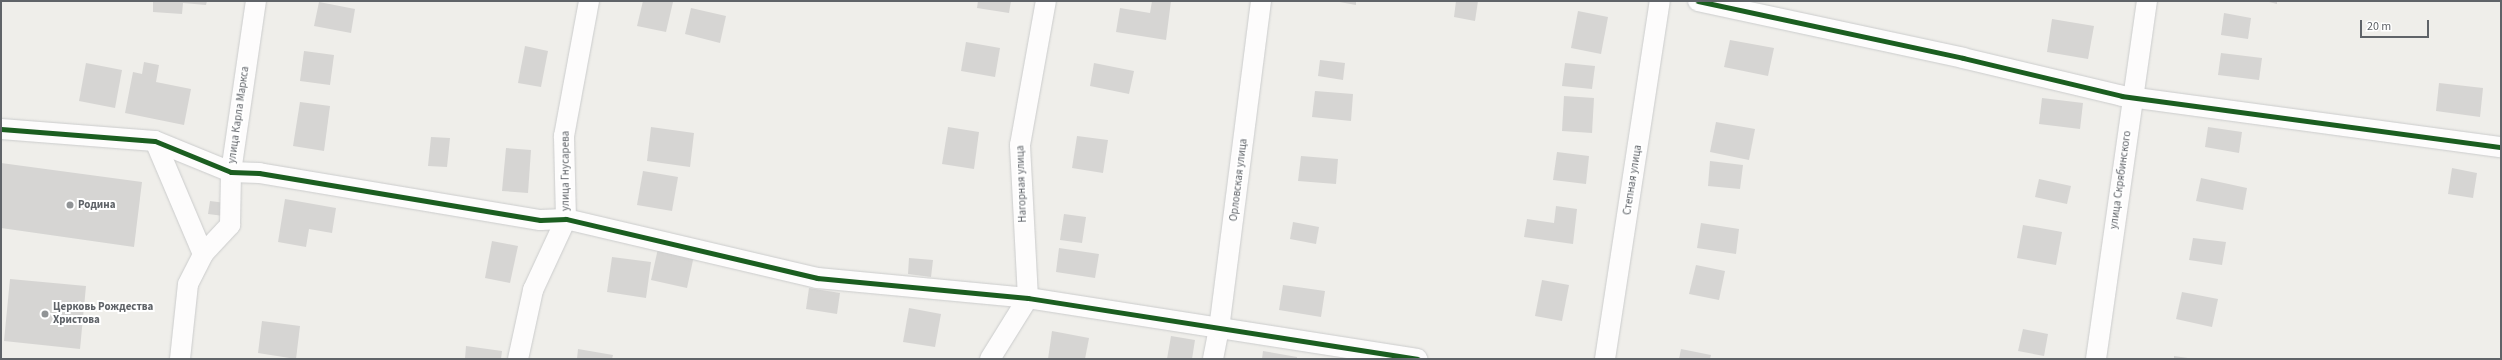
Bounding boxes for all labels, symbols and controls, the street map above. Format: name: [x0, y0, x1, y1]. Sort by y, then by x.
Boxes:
scale bar: [2362, 12, 2431, 38]
text: 20 m: [2367, 18, 2391, 35]
street label: улица Карла Маркса: [226, 66, 252, 164]
street label: улица Скрябинского: [2108, 130, 2134, 230]
street label: улица Гнусарева: [559, 131, 573, 211]
street label: Орловская улица: [1227, 138, 1251, 222]
street label: Степная улица: [1621, 144, 1645, 216]
street label: Нагорная улица: [1014, 145, 1030, 223]
place label: Родина: [78, 198, 115, 212]
marker: Родина: [65, 200, 75, 210]
place label: Церковь Рождества Христова: [53, 301, 153, 327]
marker: Церковь Рождества Христова: [40, 309, 50, 319]

